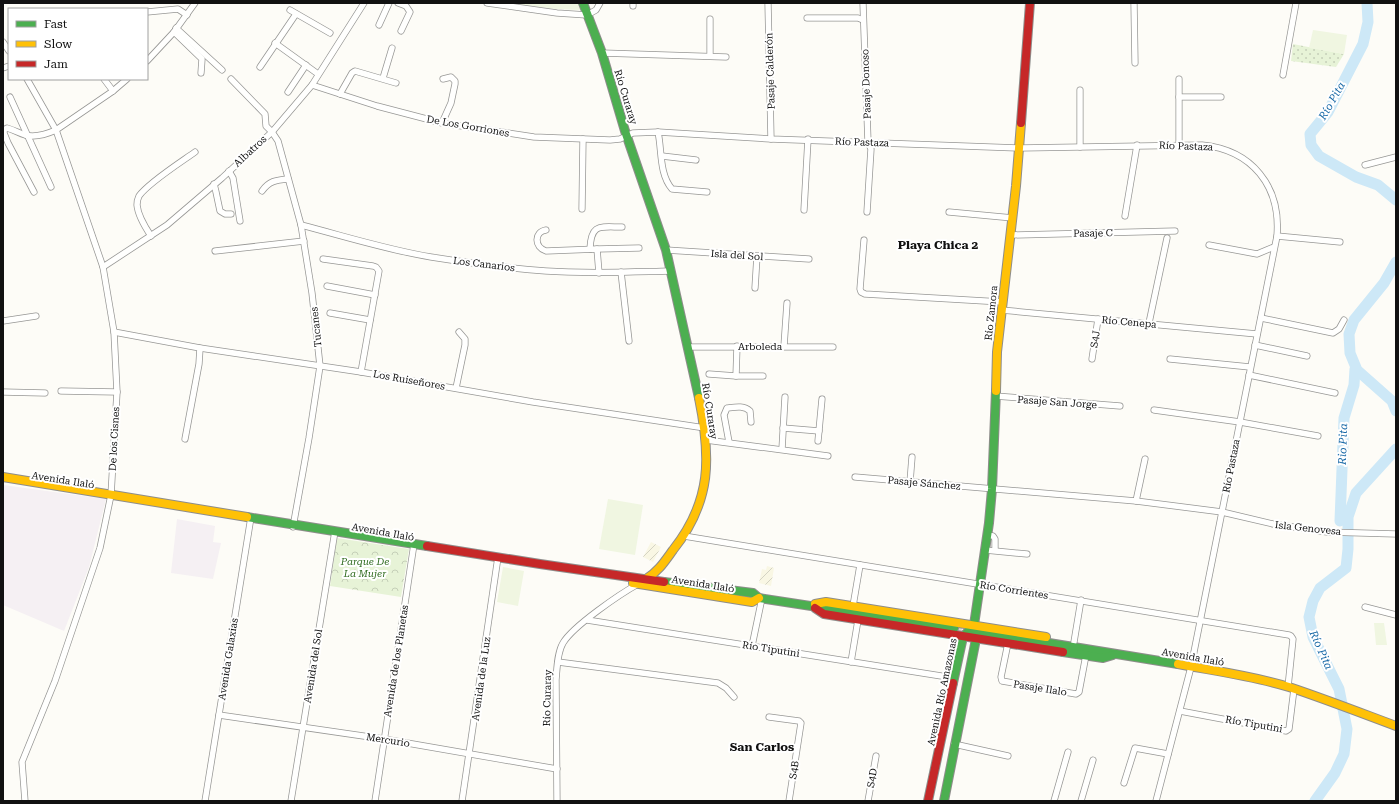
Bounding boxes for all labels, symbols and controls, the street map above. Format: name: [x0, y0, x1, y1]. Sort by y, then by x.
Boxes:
legend: [8, 8, 148, 80]
text: Fast: [44, 17, 68, 31]
street label: Pasaje Calderón: [763, 32, 777, 110]
text: Slow: [44, 37, 72, 51]
street label: Pasaje Donoso: [859, 49, 873, 119]
text: Jam: [44, 57, 68, 71]
street label: Río Curaray: [612, 68, 640, 126]
water label: Río Pita: [1315, 79, 1348, 123]
street label: De Los Gorriones: [426, 113, 510, 139]
street label: Albatros: [231, 133, 269, 169]
street label: Río Pastaza: [835, 136, 890, 148]
street label: Río Pastaza: [1159, 140, 1214, 152]
street label: Pasaje C: [1073, 227, 1113, 239]
district label: Playa Chica 2: [898, 238, 978, 252]
street label: Isla del Sol: [710, 248, 764, 262]
street label: Los Canarios: [452, 255, 516, 273]
street label: Río Zamora: [983, 284, 999, 341]
street label: Tucanes: [308, 306, 324, 348]
street label: Río Cenepa: [1101, 314, 1158, 330]
street label: S4J: [1088, 329, 1102, 348]
street label: Arboleda: [738, 341, 783, 352]
street label: Los Ruiseñores: [372, 368, 446, 392]
street label: Río Curaray: [700, 382, 720, 440]
street label: Pasaje San Jorge: [1017, 394, 1098, 410]
street label: De los Cisnes: [107, 406, 121, 471]
water label: Rio Pita: [1336, 423, 1350, 466]
street label: Río Pastaza: [1220, 438, 1242, 494]
street label: Avenida Ilaló: [31, 470, 95, 490]
street label: Pasaje Sánchez: [887, 474, 961, 492]
street label: Isla Genovesa: [1274, 519, 1342, 537]
street label: Avenida Ilaló: [351, 521, 415, 543]
park label: Parque De La Mujer: [340, 556, 389, 579]
street label: Avenida Ilaló: [671, 574, 735, 594]
street label: Río Corrientes: [979, 579, 1049, 601]
street label: Avenida de los Planetas: [382, 604, 410, 718]
street label: Avenida Galaxias: [216, 617, 240, 701]
water label: Río Pita: [1306, 627, 1336, 672]
street label: Avenida del Sol: [302, 628, 324, 704]
street label: Avenida de la Luz: [470, 636, 492, 722]
street label: Avenida Río Amazonas: [925, 637, 959, 747]
street label: Río Tiputini: [741, 639, 801, 659]
street label: Avenida Ilaló: [1161, 646, 1225, 668]
street label: Río Curaray: [541, 669, 553, 726]
street label: Pasaje Ilalo: [1012, 678, 1068, 698]
street label: Río Tiputini: [1224, 714, 1284, 734]
street label: Mercurio: [365, 731, 411, 749]
district label: San Carlos: [730, 740, 794, 754]
street label: S4B: [787, 760, 801, 780]
street label: S4D: [865, 767, 879, 789]

